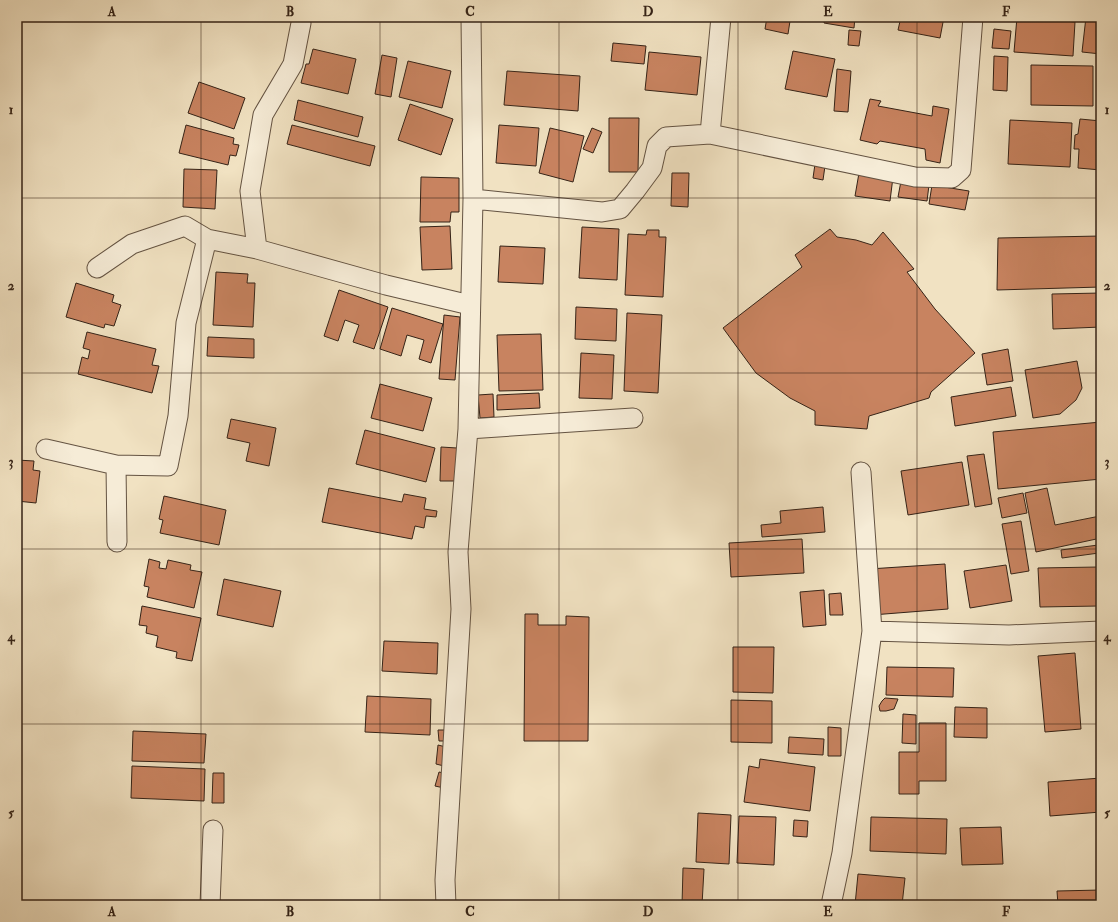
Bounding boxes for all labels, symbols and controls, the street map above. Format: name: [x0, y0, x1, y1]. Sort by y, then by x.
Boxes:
text: A: [107, 4, 117, 20]
text: B: [286, 4, 294, 20]
text: C: [465, 4, 475, 20]
text: D: [643, 4, 654, 20]
text: E: [823, 4, 833, 20]
text: F: [1002, 4, 1011, 20]
text: 1: [9, 102, 14, 118]
text: 1: [1105, 102, 1110, 118]
text: 2: [8, 278, 15, 294]
text: 2: [1104, 278, 1111, 294]
text: 3: [9, 454, 14, 470]
text: 3: [1105, 454, 1110, 470]
text: 4: [6, 629, 15, 645]
text: 4: [1102, 629, 1111, 645]
text: 5: [8, 805, 14, 821]
text: 5: [1104, 805, 1110, 821]
text: A: [107, 904, 117, 920]
text: B: [286, 904, 294, 920]
text: C: [465, 904, 475, 920]
text: D: [643, 904, 654, 920]
text: E: [823, 904, 833, 920]
text: F: [1002, 904, 1011, 920]

